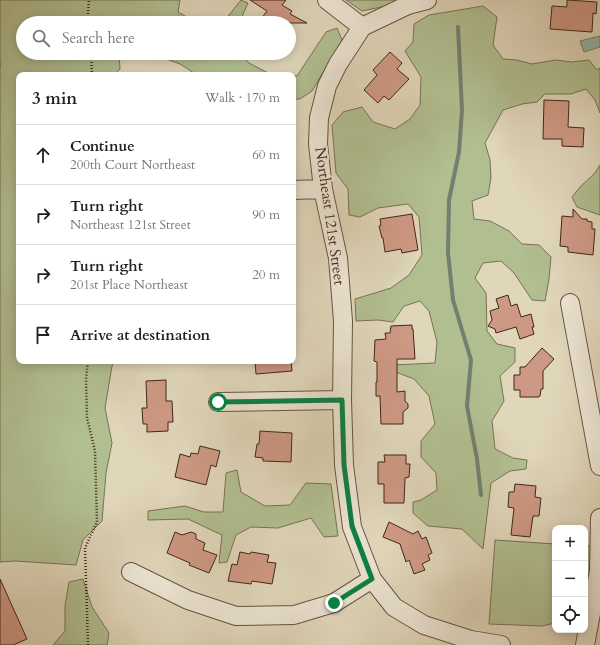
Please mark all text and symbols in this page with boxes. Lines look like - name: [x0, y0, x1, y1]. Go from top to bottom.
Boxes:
- search box: [16, 16, 296, 60]
- icon: search: [30, 27, 52, 49]
- text: Search here: [62, 28, 135, 48]
- text: 3 min: [32, 87, 77, 110]
- text: Walk · 170 m: [205, 89, 280, 107]
- text: Continue: [70, 136, 135, 156]
- icon: ahead: [32, 144, 54, 166]
- text: 60 m: [252, 146, 280, 164]
- street label: Northeast 121st Street: [310, 146, 350, 287]
- text: 200th Court Northeast: [70, 156, 195, 174]
- text: Turn right: [70, 196, 143, 216]
- icon: right: [32, 204, 54, 226]
- text: 90 m: [252, 206, 280, 224]
- text: Northeast 121st Street: [70, 216, 191, 234]
- text: Turn right: [70, 256, 143, 276]
- icon: right: [32, 264, 54, 286]
- text: 20 m: [252, 266, 280, 284]
- text: 201st Place Northeast: [70, 276, 188, 294]
- icon: arrive: [32, 324, 54, 346]
- text: Arrive at destination: [70, 325, 210, 345]
- route start: [209, 393, 227, 411]
- map controls: [552, 525, 588, 633]
- button: +: [552, 525, 588, 561]
- button: −: [552, 561, 588, 597]
- route end: [325, 594, 343, 612]
- button: locate: [552, 597, 588, 633]

